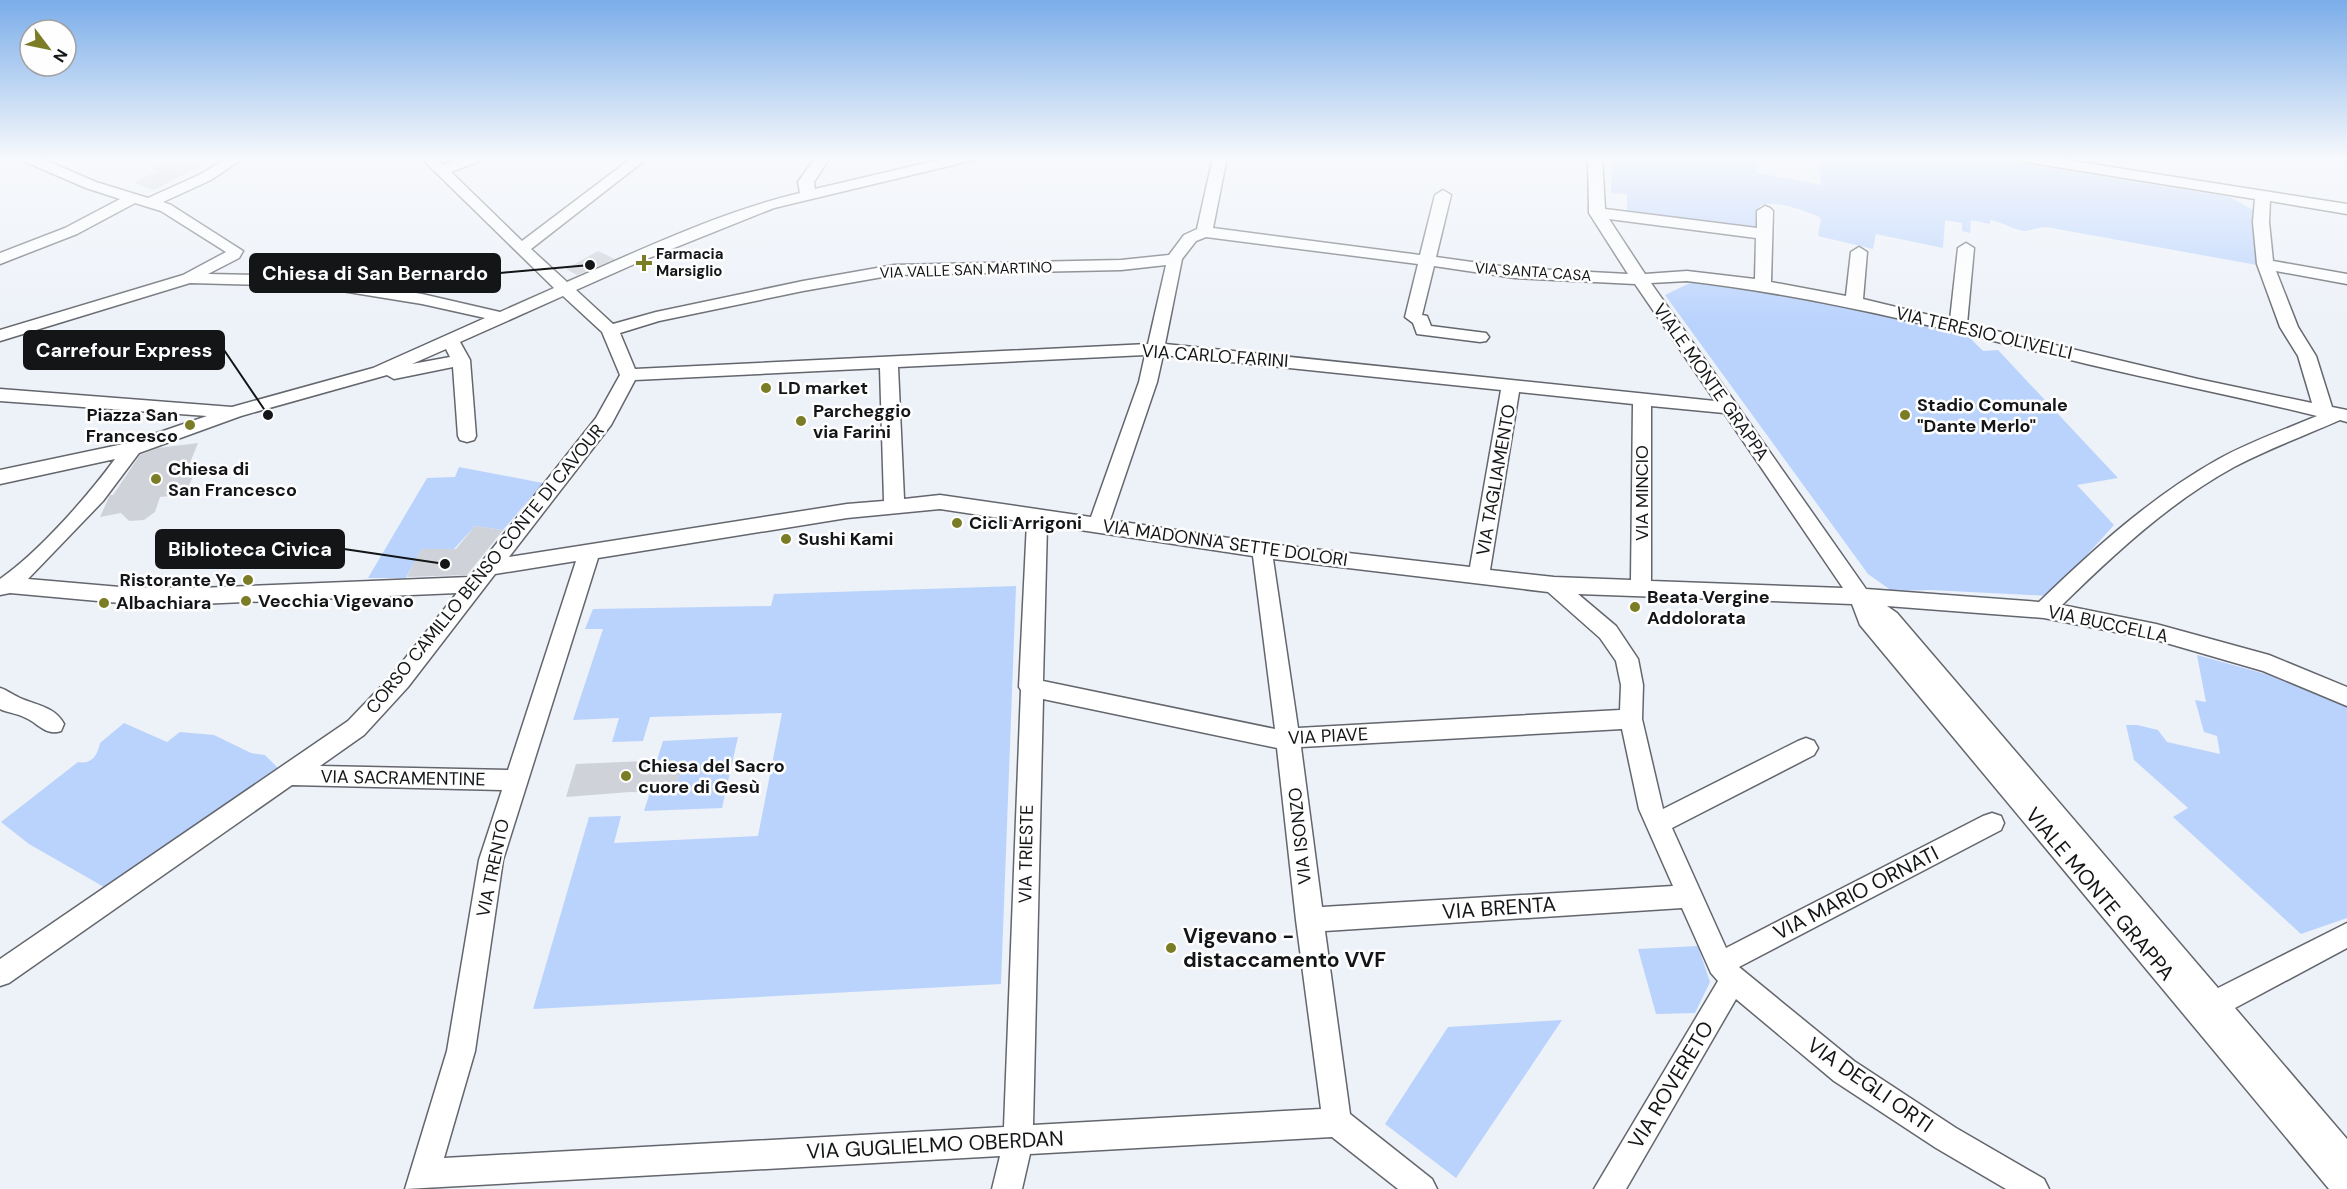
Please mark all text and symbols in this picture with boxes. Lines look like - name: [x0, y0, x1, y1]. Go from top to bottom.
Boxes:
- north arrow: [18, 18, 78, 78]
- text: N: [48, 45, 72, 66]
- place label: Farmacia Marsiglio: [656, 244, 724, 281]
- callout: Chiesa di San Bernardo: [250, 254, 500, 292]
- marker: Farmacia Marsiglio: [637, 256, 651, 270]
- street label: VIA VALLE SAN MARTINO: [879, 257, 1053, 283]
- street label: VIA SANTA CASA: [1474, 258, 1592, 286]
- text: Chiesa di San Bernardo: [262, 260, 488, 286]
- street label: VIALE MONTE GRAPPA: [1648, 299, 1774, 465]
- street label: VIA TERESIO OLIVELLI: [1893, 301, 2075, 365]
- callout: Carrefour Express: [24, 331, 224, 369]
- text: Carrefour Express: [36, 337, 212, 363]
- street label: VIA CARLO FARINI: [1141, 339, 1289, 373]
- place label: LD market: [778, 376, 868, 400]
- marker: LD market: [759, 381, 773, 395]
- place label: Stadio Comunale "Dante Merlo": [1917, 393, 2068, 438]
- place label: Parcheggio via Farini: [813, 399, 911, 444]
- street label: VIA TAGLIAMENTO: [1471, 402, 1521, 558]
- place label: Piazza San Francesco: [86, 403, 178, 448]
- marker: Stadio Comunale "Dante Merlo": [1898, 408, 1912, 422]
- marker: Parcheggio via Farini: [794, 414, 808, 428]
- marker: Piazza San Francesco: [183, 418, 197, 432]
- street label: CORSO CAMILLO BENSO CONTE DI CAVOUR: [360, 419, 610, 719]
- street label: VIA MINCIO: [1630, 445, 1654, 541]
- place label: Chiesa di San Francesco: [168, 457, 297, 502]
- marker: Chiesa di San Francesco: [149, 472, 163, 486]
- place label: Cicli Arrigoni: [969, 511, 1082, 535]
- street label: VIA MADONNA SETTE DOLORI: [1101, 514, 1349, 572]
- marker: Cicli Arrigoni: [950, 516, 964, 530]
- place label: Sushi Kami: [798, 527, 893, 551]
- callout: Biblioteca Civica: [156, 530, 344, 568]
- marker: Sushi Kami: [779, 532, 793, 546]
- text: Biblioteca Civica: [168, 536, 332, 562]
- place label: Ristorante Ye: [120, 568, 236, 592]
- marker: Ristorante Ye: [241, 573, 255, 587]
- place label: Beata Vergine Addolorata: [1647, 585, 1770, 630]
- place label: Vecchia Vigevano: [258, 589, 414, 613]
- place label: Albachiara: [116, 591, 211, 615]
- marker: Vecchia Vigevano: [239, 594, 253, 608]
- marker: Albachiara: [97, 596, 111, 610]
- marker: Beata Vergine Addolorata: [1628, 600, 1642, 614]
- street label: VIA BUCCELLA: [2046, 600, 2170, 648]
- street label: VIA PIAVE: [1287, 722, 1369, 750]
- place label: Chiesa del Sacro cuore di Gesù: [638, 754, 785, 799]
- street label: VIA SACRAMENTINE: [320, 765, 486, 791]
- marker: Chiesa del Sacro cuore di Gesù: [619, 769, 633, 783]
- street label: VIA ISONZO: [1283, 786, 1317, 886]
- street label: VIALE MONTE GRAPPA: [2019, 802, 2181, 986]
- street label: VIA TRIESTE: [1013, 805, 1039, 903]
- street label: VIA TRENTO: [471, 817, 515, 919]
- street label: VIA MARIO ORNATI: [1769, 839, 1943, 947]
- street label: VIA BRENTA: [1441, 890, 1557, 926]
- place label: Vigevano - distaccamento VVF: [1183, 922, 1386, 974]
- marker: Vigevano - distaccamento VVF: [1164, 941, 1178, 955]
- street label: VIA ROVERETO: [1622, 1016, 1720, 1154]
- street label: VIA DEGLI ORTI: [1801, 1031, 1939, 1139]
- street label: VIA GUGLIELMO OBERDAN: [806, 1124, 1064, 1166]

